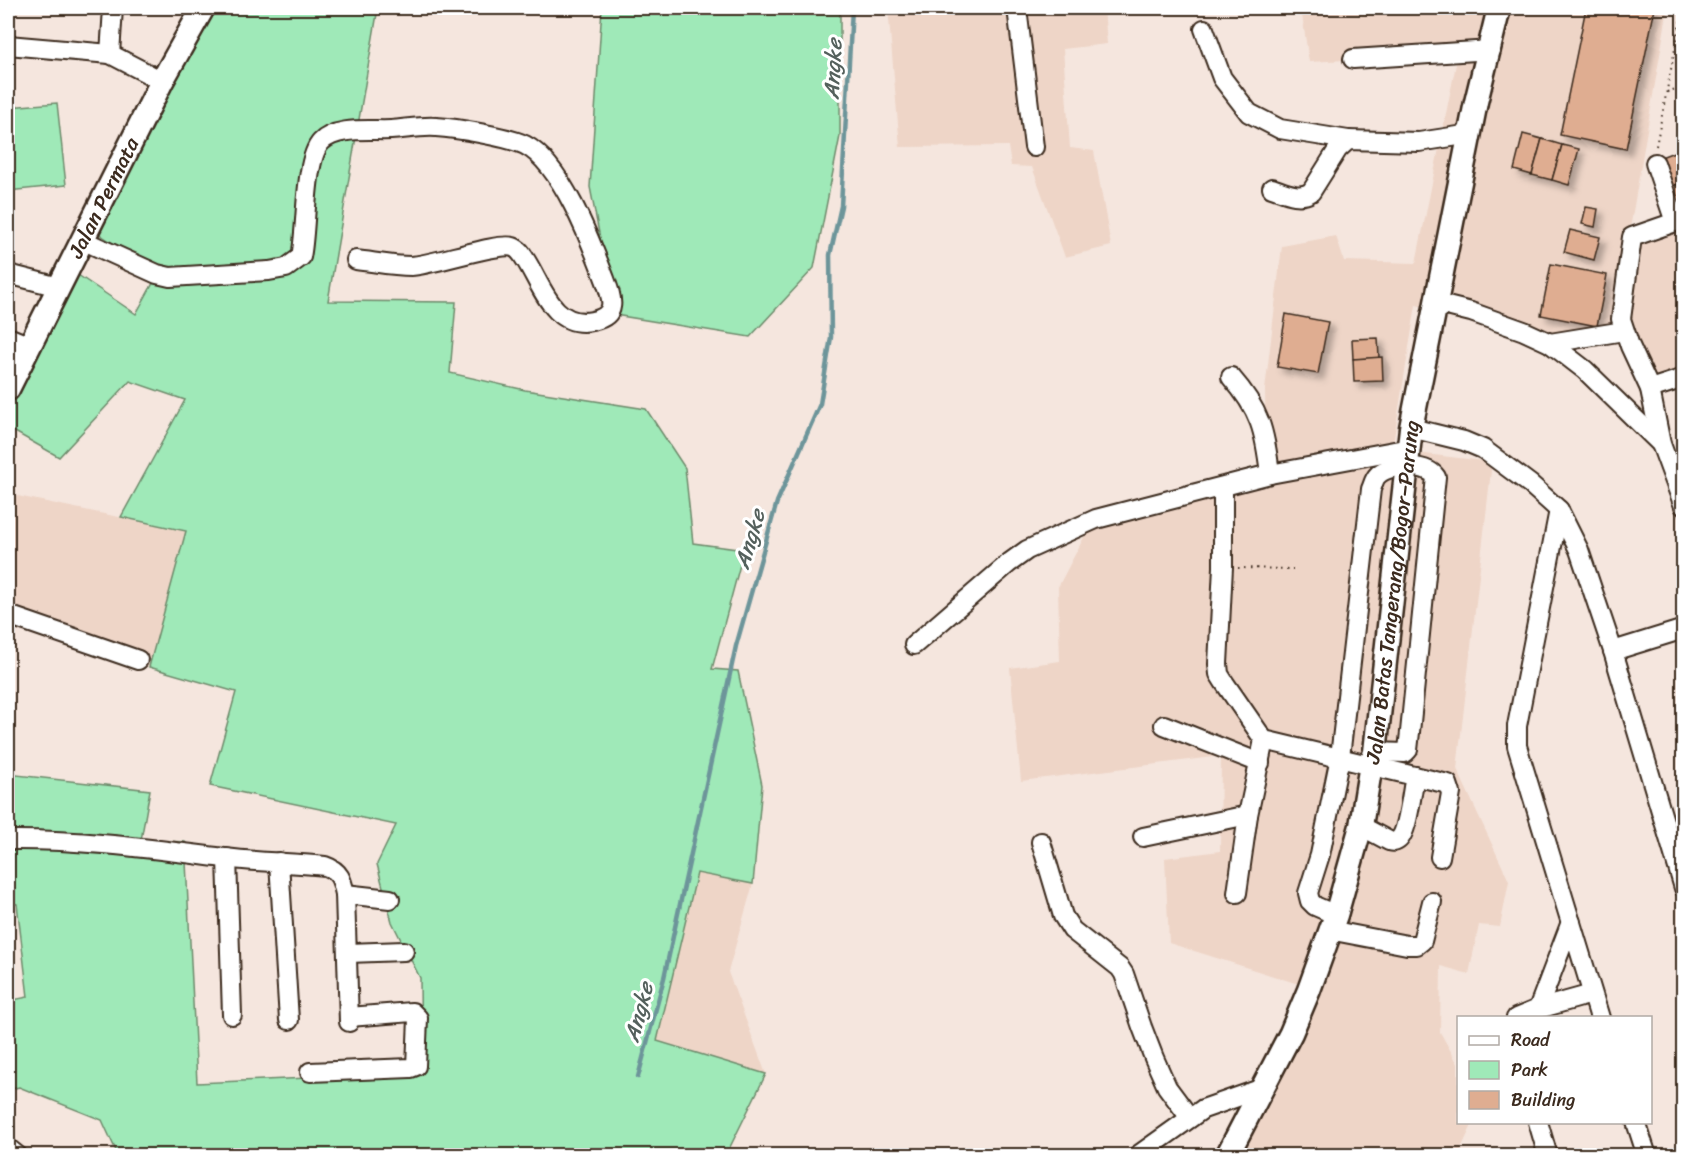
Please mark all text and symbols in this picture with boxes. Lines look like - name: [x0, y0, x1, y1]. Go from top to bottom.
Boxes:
- water label: Angke: [811, 35, 854, 101]
- street label: Jalan Permata: [57, 130, 150, 266]
- street label: Jalan Batas Tangerang/Bogor–Parung: [1353, 416, 1431, 770]
- water label: Angke: [722, 502, 777, 574]
- water label: Angke: [612, 975, 666, 1047]
- legend: [1457, 1016, 1652, 1124]
- text: Road: [1511, 1024, 1551, 1056]
- text: Park: [1511, 1054, 1548, 1086]
- text: Building: [1511, 1084, 1575, 1116]

